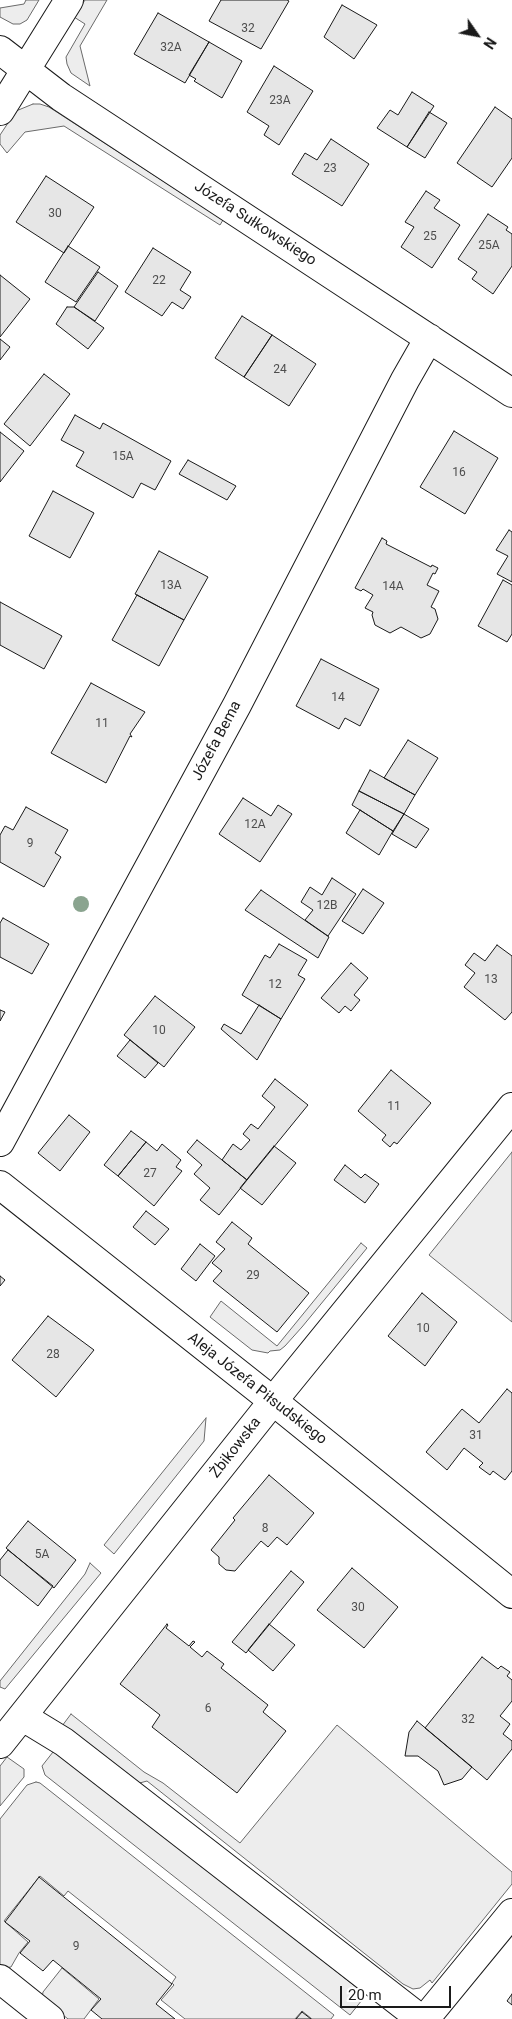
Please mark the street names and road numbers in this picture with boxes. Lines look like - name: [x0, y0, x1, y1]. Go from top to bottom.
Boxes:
- street label: Józefa Sułkowskiego: [191, 178, 319, 270]
- street label: Józefa Bema: [188, 698, 246, 784]
- street label: Aleja Józefa Piłsudskiego: [184, 1329, 330, 1449]
- street label: Żbikowska: [207, 1414, 265, 1482]

